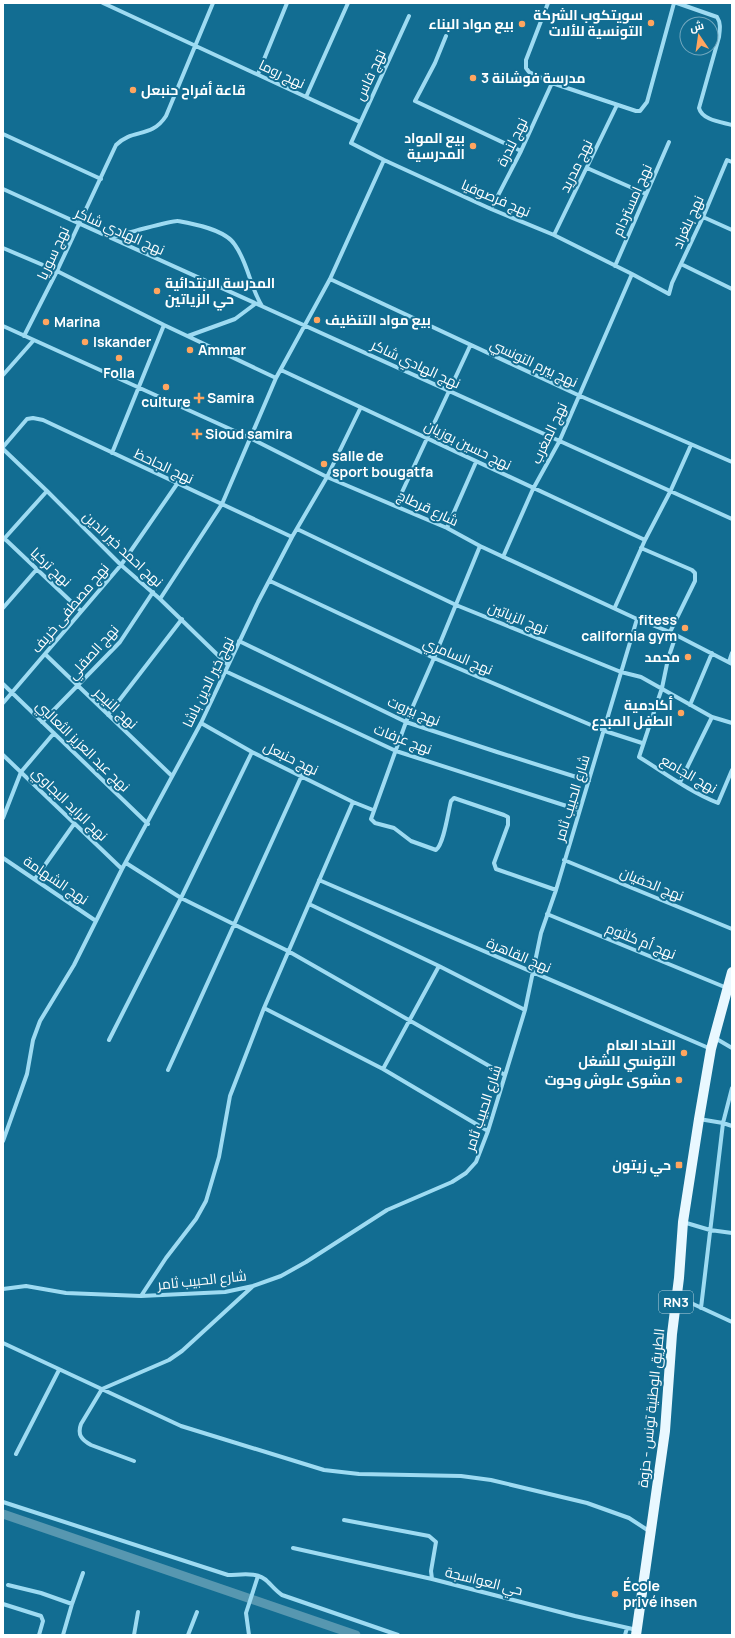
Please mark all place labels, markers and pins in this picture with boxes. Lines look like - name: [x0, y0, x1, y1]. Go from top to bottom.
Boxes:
- place label: سويتكوب الشركة التونسية للألات: [533, 5, 643, 40]
- place label: بيع مواد البناء: [428, 14, 514, 34]
- marker: سويتكوب الشركة التونسية للألات: [646, 18, 656, 28]
- marker: بيع مواد البناء: [517, 19, 527, 29]
- place label: مدرسة فوشانة 3: [481, 68, 586, 87]
- marker: مدرسة فوشانة 3: [468, 73, 478, 83]
- place label: قاعة أفراح حنبعل: [141, 80, 245, 100]
- marker: قاعة أفراح حنبعل: [128, 85, 138, 95]
- place label: بيع المواد المدرسية: [404, 128, 465, 163]
- marker: بيع المواد المدرسية: [468, 141, 478, 151]
- place label: المدرسة الابتدائية حي الزياتين: [165, 273, 275, 311]
- marker: المدرسة الابتدائية حي الزياتين: [152, 286, 162, 296]
- place label: بيع مواد التنظيف: [325, 310, 431, 330]
- place label: Marina: [54, 312, 100, 331]
- marker: بيع مواد التنظيف: [312, 315, 322, 325]
- marker: Marina: [41, 317, 51, 327]
- place label: Iskander: [93, 332, 152, 351]
- marker: Iskander: [80, 337, 90, 347]
- place label: Ammar: [198, 340, 247, 359]
- marker: Ammar: [185, 345, 195, 355]
- marker: Folla: [114, 353, 124, 363]
- place label: Folla: [103, 363, 135, 382]
- marker: culture: [161, 382, 171, 392]
- place label: Samira: [207, 388, 254, 407]
- place label: culture: [141, 392, 191, 411]
- marker: Samira: [194, 393, 204, 403]
- place label: Sioud samira: [205, 424, 293, 443]
- marker: Sioud samira: [192, 429, 202, 439]
- place label: salle de sport bougatfa: [332, 446, 433, 481]
- marker: salle de sport bougatfa: [319, 459, 329, 469]
- place label: fitess california gym: [581, 610, 677, 645]
- marker: fitess california gym: [680, 623, 690, 633]
- place label: محمد: [645, 647, 680, 666]
- marker: محمد: [683, 652, 693, 662]
- place label: أكادمية الطفل المبدع: [591, 695, 673, 731]
- marker: أكادمية الطفل المبدع: [676, 708, 686, 718]
- place label: التحاد العام التونسي للشغل: [578, 1035, 676, 1072]
- marker: التحاد العام التونسي للشغل: [679, 1048, 689, 1058]
- place label: مشوى علوش وحوت: [545, 1070, 671, 1089]
- marker: مشوى علوش وحوت: [674, 1075, 684, 1085]
- place label: حي زيتون: [612, 1155, 671, 1177]
- marker: حي زيتون: [674, 1160, 684, 1170]
- place label: École privé ihsen: [623, 1576, 697, 1611]
- marker: École privé ihsen: [610, 1589, 620, 1599]

